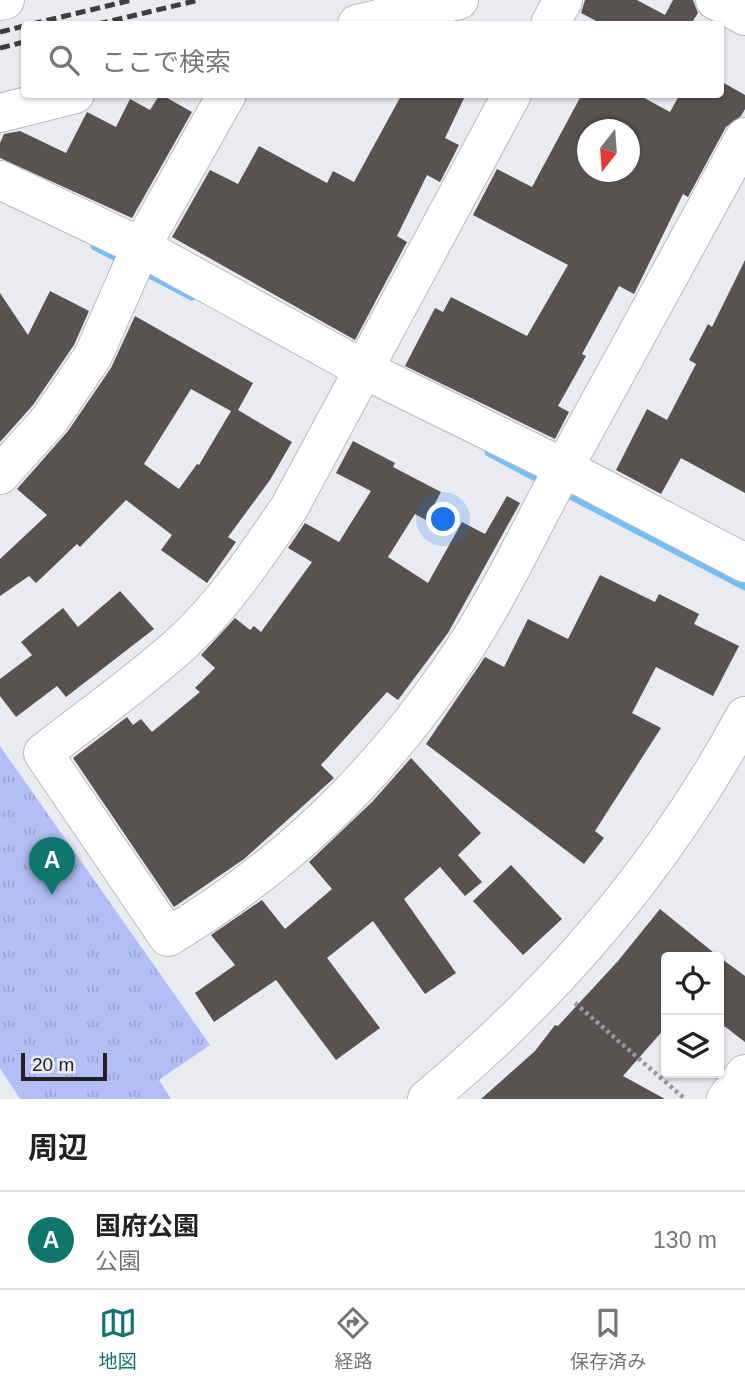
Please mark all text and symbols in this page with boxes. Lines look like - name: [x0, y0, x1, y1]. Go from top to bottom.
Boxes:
- search box: [21, 21, 724, 98]
- icon: search: [45, 41, 83, 79]
- text: ここで検索: [101, 47, 231, 77]
- north arrow: [577, 119, 640, 182]
- your location: [426, 502, 460, 536]
- pin: A: [29, 837, 75, 895]
- map controls: [661, 952, 724, 1078]
- button: locate: [661, 952, 724, 1015]
- button: layers: [661, 1015, 724, 1078]
- scale bar: [21, 1050, 107, 1082]
- text: 20 m: [32, 1054, 74, 1075]
- text: 周辺: [28, 1131, 88, 1164]
- text: 国府公園: [95, 1211, 199, 1241]
- text: A: [43, 1227, 59, 1253]
- text: 130 m: [653, 1227, 717, 1253]
- text: 公園: [95, 1248, 141, 1274]
- tab: 地図: [99, 1304, 137, 1373]
- tab: 経路: [334, 1304, 372, 1373]
- tab: 保存済み: [570, 1304, 646, 1373]

